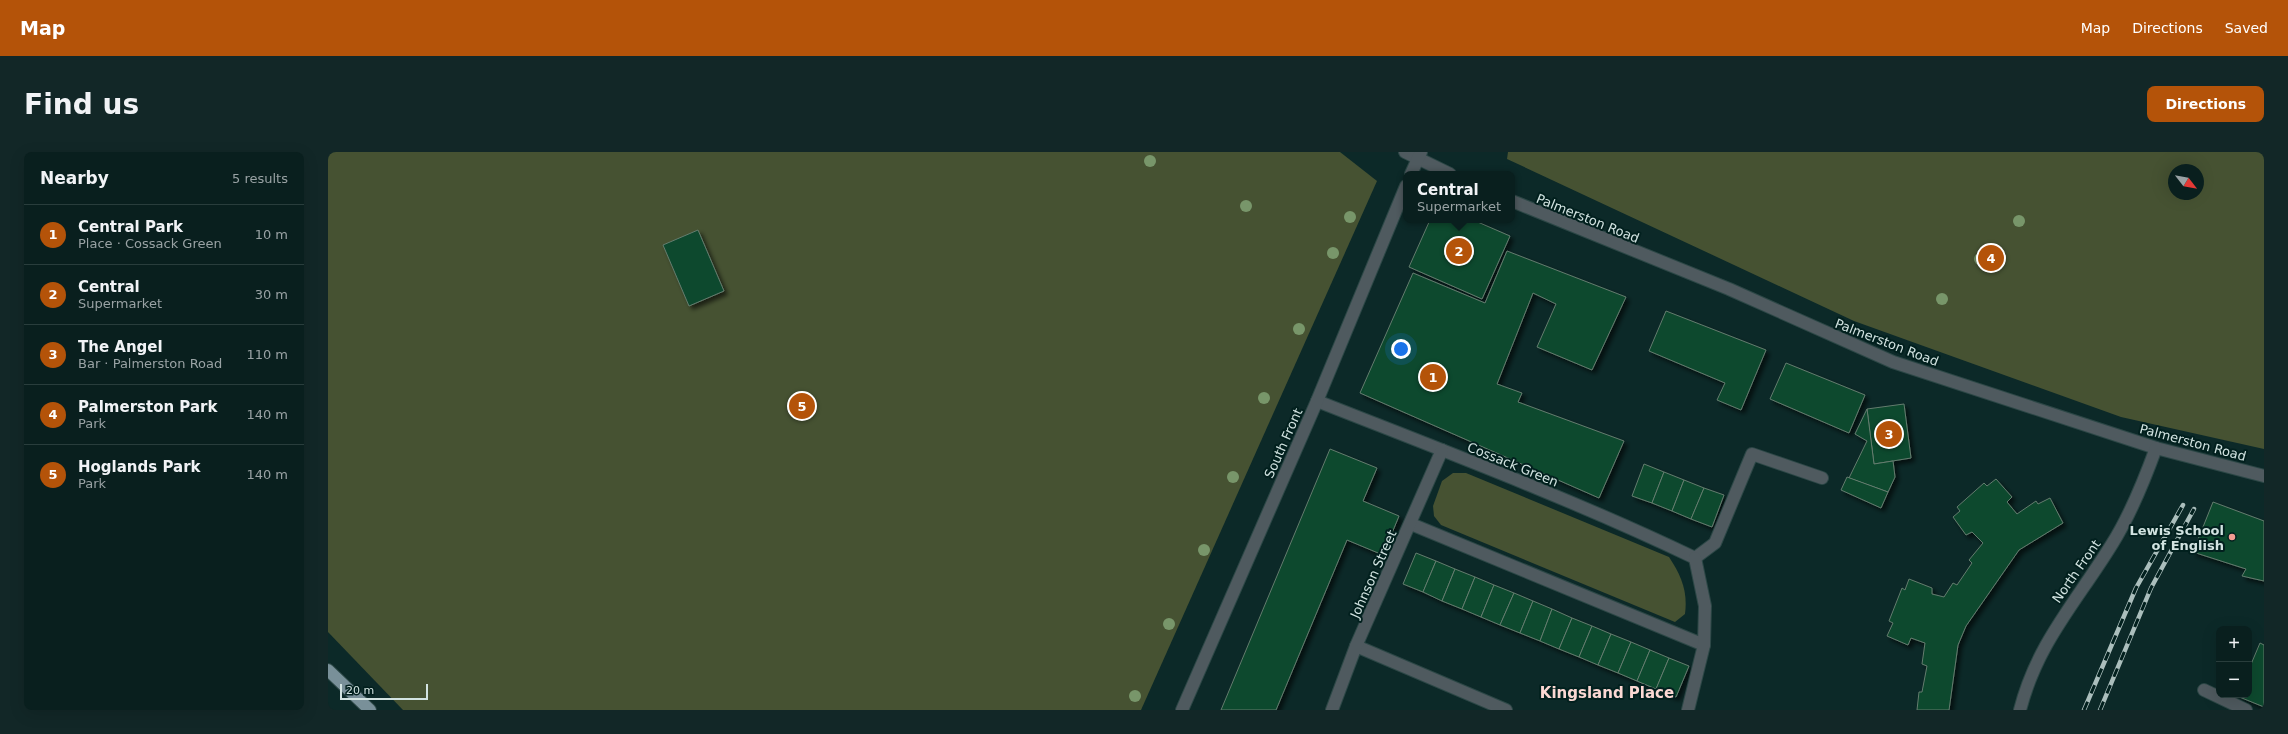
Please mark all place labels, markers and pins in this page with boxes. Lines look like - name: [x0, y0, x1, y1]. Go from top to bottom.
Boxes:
- pin: 2: [1446, 236, 1472, 266]
- pin: 4: [1978, 243, 2004, 273]
- pin: 1: [1420, 362, 1446, 392]
- pin: 5: [789, 391, 815, 421]
- pin: 3: [1876, 419, 1902, 449]
- place label: Lewis School of English: [2130, 523, 2224, 553]
- marker: Lewis School of English: [2227, 532, 2237, 542]

